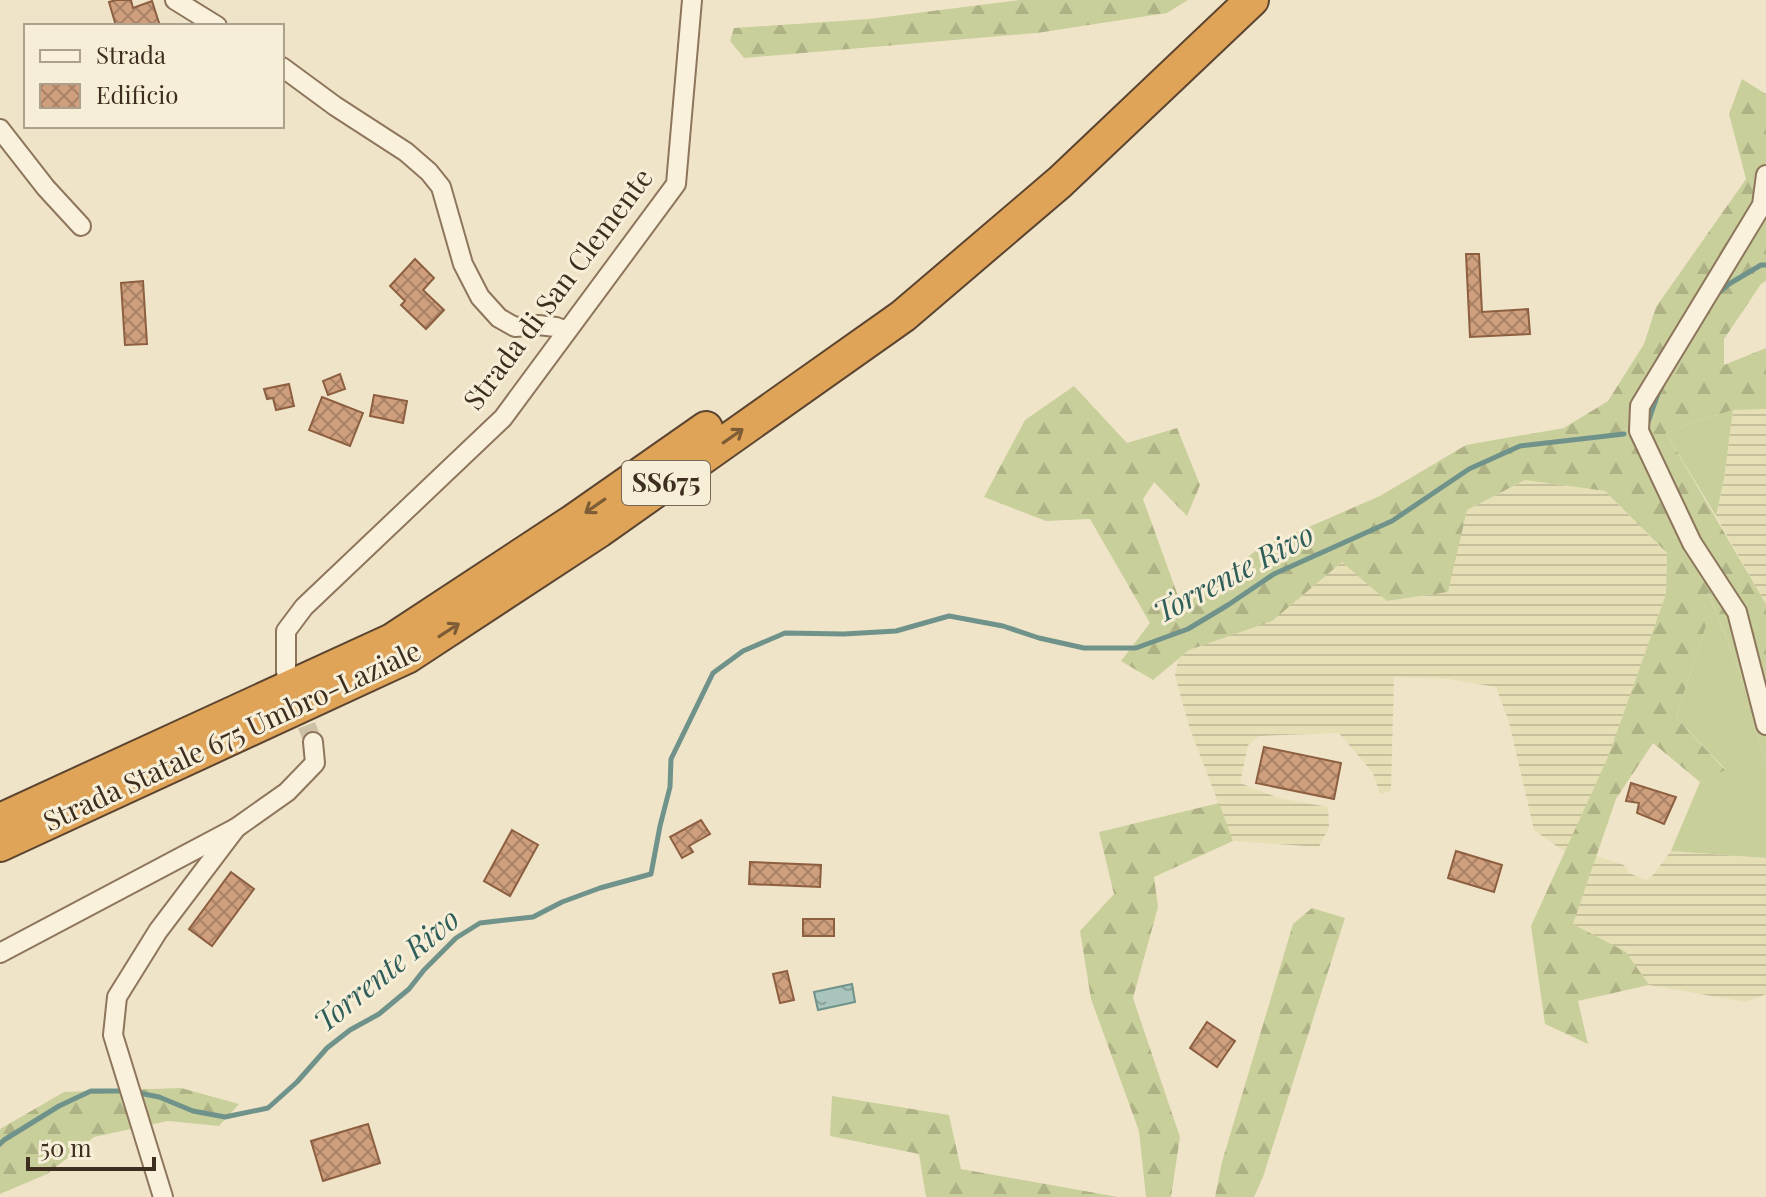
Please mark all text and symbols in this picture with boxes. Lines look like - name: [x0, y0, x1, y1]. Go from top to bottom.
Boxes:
- legend: [24, 24, 284, 128]
- text: Strada: [96, 38, 166, 70]
- text: Edificio: [96, 78, 178, 110]
- street label: Strada di San Clemente: [454, 160, 660, 416]
- one-way arrow: [721, 428, 743, 444]
- road number: SS675: [622, 461, 710, 505]
- one-way arrow: [585, 497, 607, 514]
- water label: Torrente Rivo: [1146, 513, 1320, 631]
- one-way arrow: [437, 622, 459, 638]
- street label: Strada Statale 675 Umbro-Laziale: [37, 631, 426, 839]
- water label: Torrente Rivo: [305, 898, 467, 1040]
- scale bar: [28, 1121, 154, 1171]
- text: 50 m: [40, 1131, 92, 1163]

